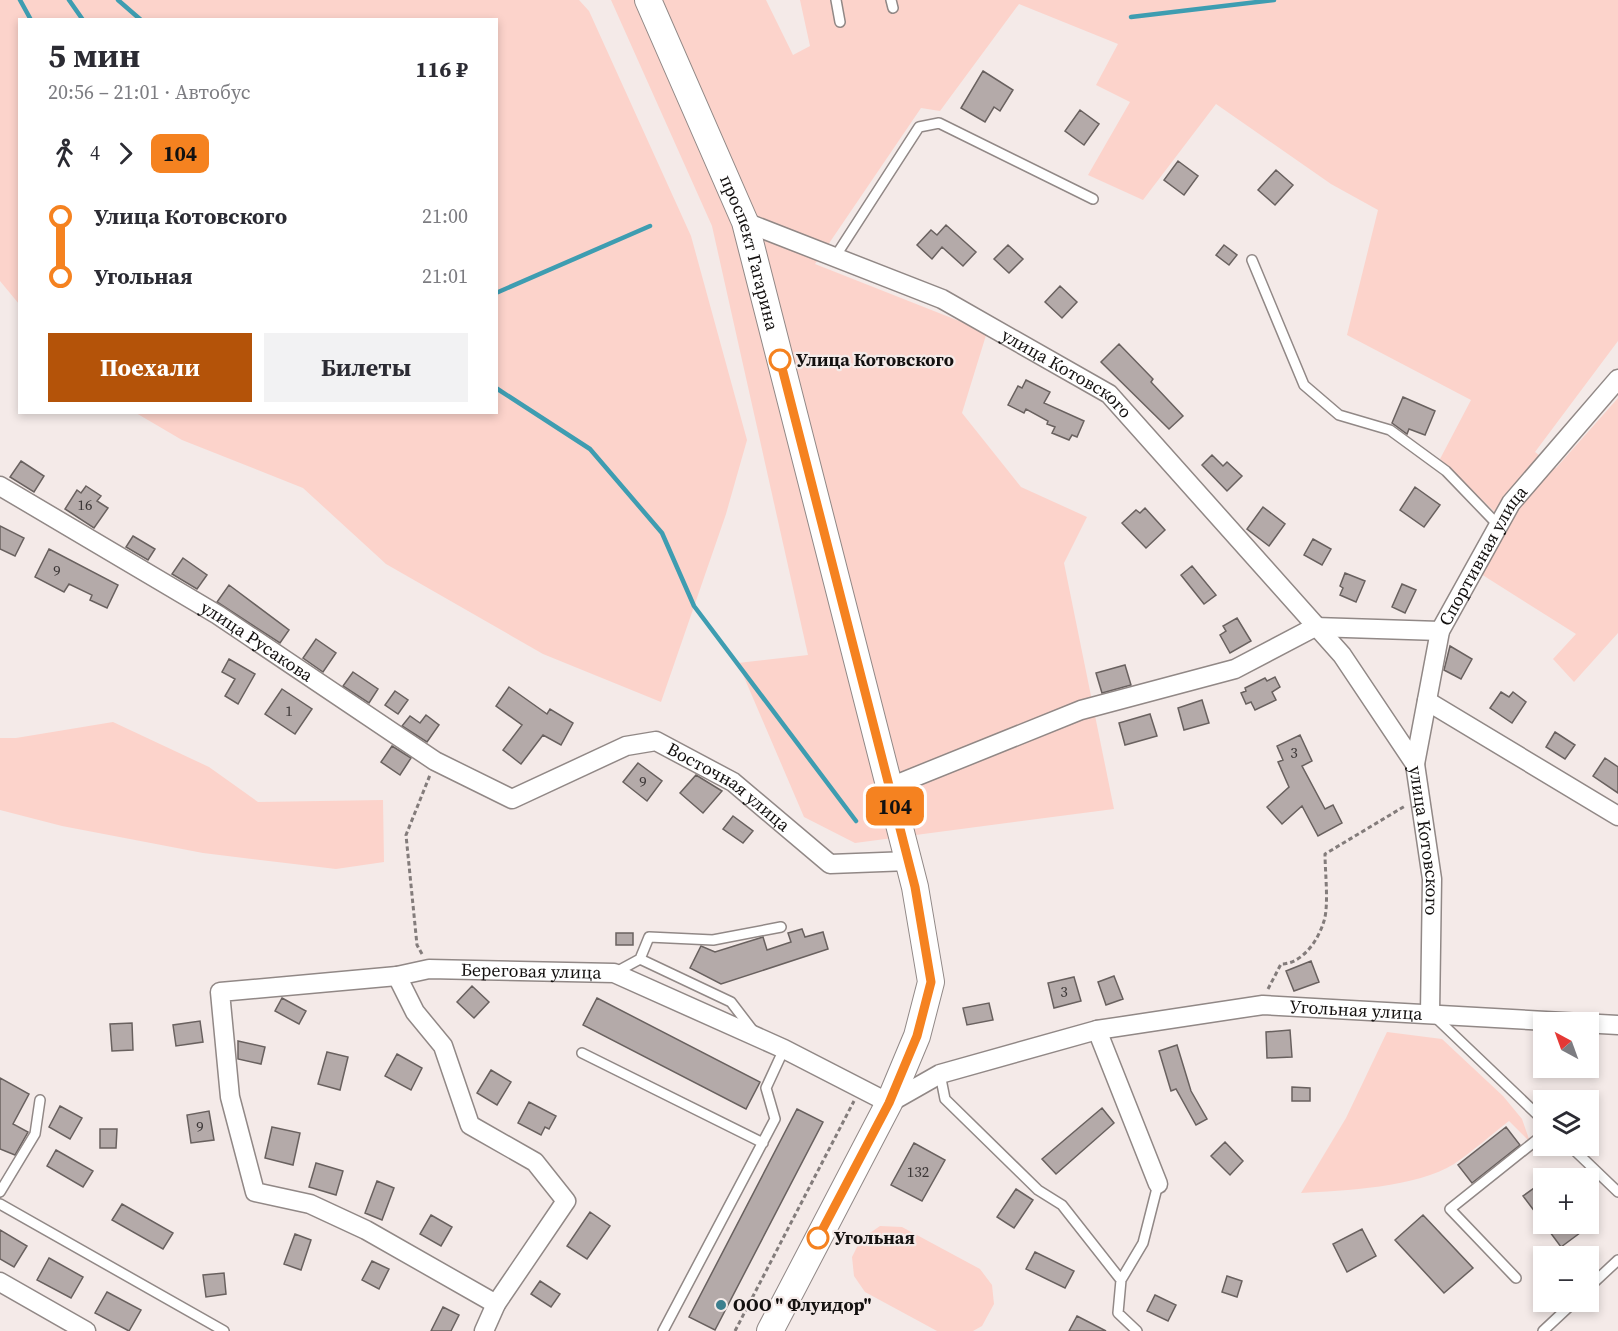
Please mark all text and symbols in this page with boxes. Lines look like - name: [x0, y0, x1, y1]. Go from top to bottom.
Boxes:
- text: 5 мин: [48, 33, 140, 78]
- text: 116 ₽: [416, 54, 468, 84]
- text: 20:56 – 21:01 · Автобус: [48, 78, 251, 106]
- icon: walk: [48, 137, 81, 170]
- icon: forward: [109, 137, 142, 170]
- text: 4: [90, 139, 100, 167]
- text: 104: [163, 139, 197, 168]
- street label: проспект Гагарина: [714, 171, 785, 334]
- text: Улица Котовского: [94, 201, 287, 231]
- text: 21:00: [422, 202, 468, 230]
- text: Угольная: [94, 261, 193, 291]
- text: 21:01: [422, 262, 468, 290]
- street label: улица Котовского: [997, 322, 1138, 424]
- button: Поехали: [48, 333, 252, 402]
- button: Билеты: [264, 333, 468, 402]
- place label: Улица Котовского: [796, 347, 954, 372]
- marker: Улица Котовского: [769, 349, 791, 371]
- street label: Спортивная улица: [1432, 479, 1533, 630]
- house number: 16: [77, 494, 93, 515]
- house number: 9: [53, 560, 61, 581]
- street label: улица Русакова: [196, 594, 319, 688]
- house number: 1: [285, 700, 293, 721]
- street label: Восточная улица: [663, 736, 796, 838]
- house number: 3: [1290, 742, 1298, 763]
- street label: улица Котовского: [1403, 764, 1445, 916]
- house number: 9: [639, 771, 647, 792]
- line badge: 104: [860, 786, 930, 826]
- text: 104: [878, 792, 912, 821]
- street label: Береговая улица: [461, 957, 603, 985]
- house number: 3: [1060, 981, 1068, 1002]
- street label: Угольная улица: [1289, 994, 1424, 1026]
- north arrow: [1533, 1012, 1599, 1078]
- map controls: [1533, 1012, 1599, 1312]
- button: layers: [1533, 1090, 1599, 1156]
- house number: 9: [196, 1116, 204, 1137]
- house number: 132: [907, 1161, 929, 1182]
- button: +: [1533, 1168, 1599, 1234]
- place label: Угольная: [834, 1225, 915, 1250]
- marker: Угольная: [807, 1227, 829, 1249]
- button: −: [1533, 1246, 1599, 1312]
- place label: ООО " Флуидор": [733, 1292, 871, 1317]
- marker: ООО " Флуидор": [714, 1298, 728, 1312]

